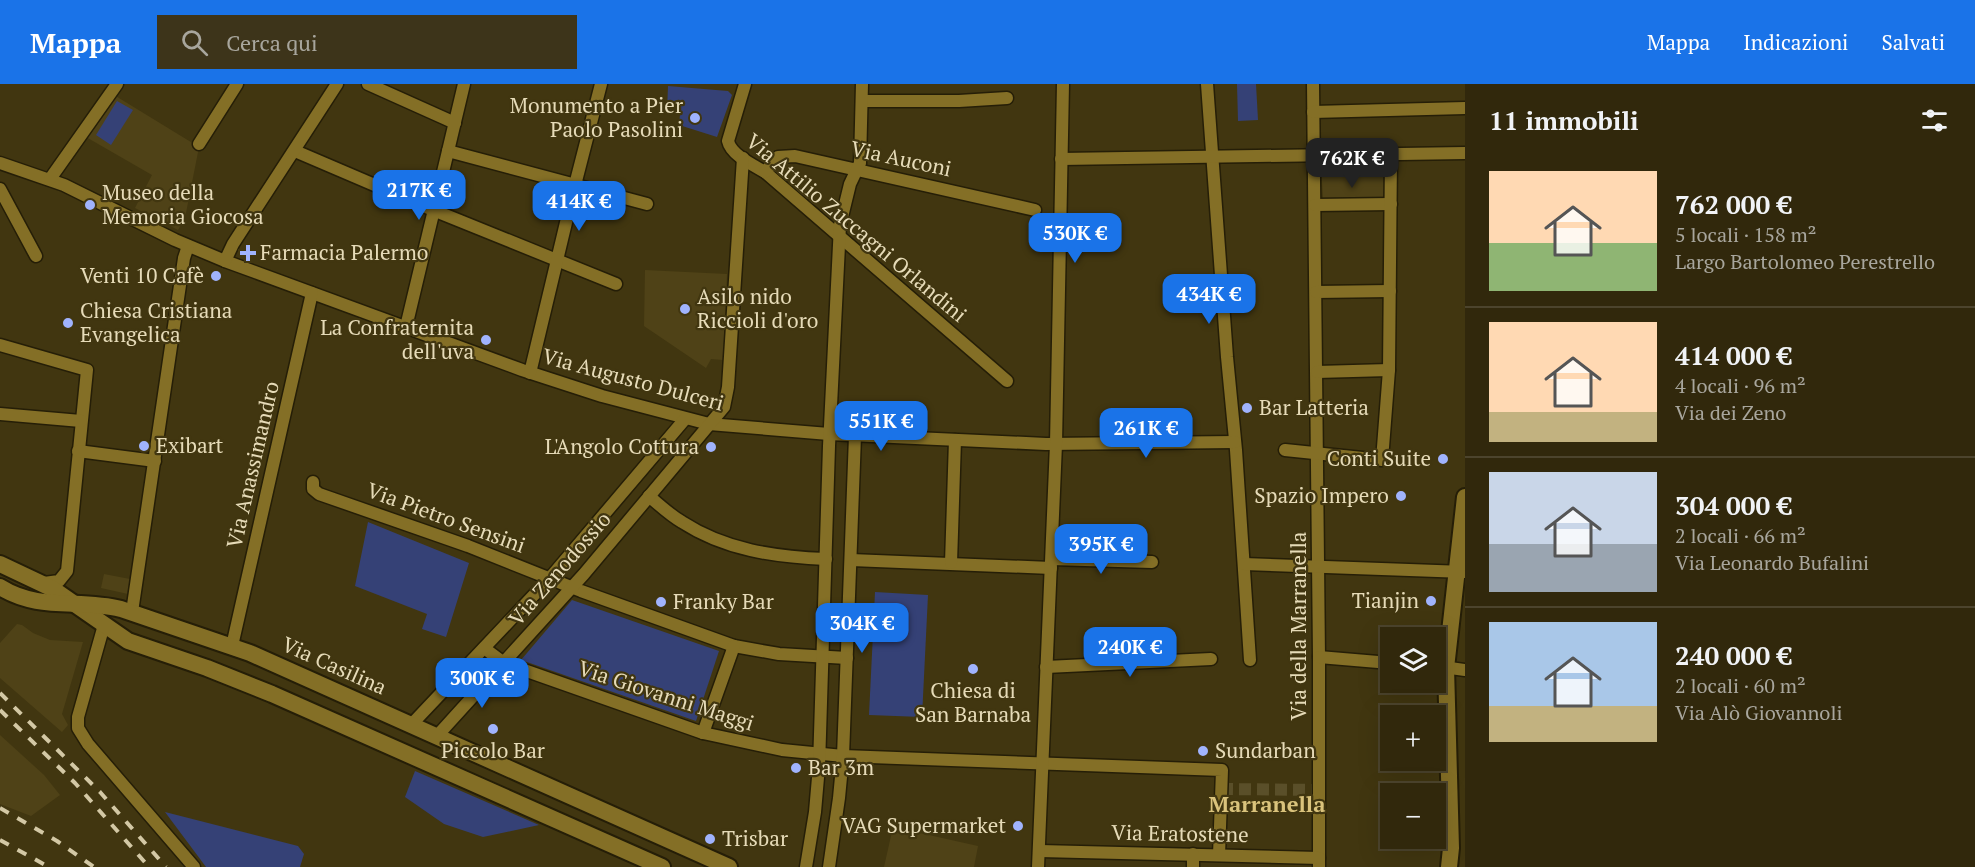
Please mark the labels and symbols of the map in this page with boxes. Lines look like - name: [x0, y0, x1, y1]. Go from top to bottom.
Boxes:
- place label: Monumento a Pier Paolo Pasolini: [510, 91, 683, 143]
- marker: Monumento a Pier Paolo Pasolini: [688, 111, 702, 125]
- street label: Via Attilio Zuccagni Orlandini: [740, 127, 973, 328]
- street label: Via Auconi: [848, 134, 954, 182]
- pin: 762K €: [1303, 138, 1401, 189]
- pin: 217K €: [370, 170, 468, 221]
- place label: Museo della Memoria Giocosa: [102, 178, 264, 230]
- pin: 414K €: [530, 181, 628, 232]
- marker: Museo della Memoria Giocosa: [83, 198, 97, 212]
- pin: 530K €: [1026, 213, 1124, 264]
- place label: Farmacia Palermo: [260, 238, 428, 266]
- marker: Farmacia Palermo: [241, 246, 255, 260]
- place label: Venti 10 Cafè: [80, 261, 204, 289]
- marker: Venti 10 Cafè: [209, 269, 223, 283]
- pin: 434K €: [1160, 274, 1258, 325]
- place label: Asilo nido Riccioli d'oro: [697, 282, 818, 334]
- place label: Chiesa Cristiana Evangelica: [80, 296, 233, 348]
- marker: Asilo nido Riccioli d'oro: [678, 302, 692, 316]
- place label: La Confraternita dell'uva: [320, 313, 474, 365]
- marker: Chiesa Cristiana Evangelica: [61, 316, 75, 330]
- marker: La Confraternita dell'uva: [479, 333, 493, 347]
- street label: Via Augusto Dulceri: [539, 341, 727, 417]
- street label: Via Anassimandro: [219, 379, 285, 551]
- place label: Bar Latteria: [1259, 393, 1369, 421]
- pin: 551K €: [832, 401, 930, 452]
- marker: Bar Latteria: [1240, 401, 1254, 415]
- pin: 261K €: [1097, 408, 1195, 459]
- place label: Exibart: [156, 431, 224, 459]
- place label: L'Angolo Cottura: [545, 432, 699, 460]
- marker: Exibart: [137, 439, 151, 453]
- marker: L'Angolo Cottura: [704, 440, 718, 454]
- place label: Conti Suite: [1327, 444, 1431, 472]
- marker: Conti Suite: [1436, 452, 1450, 466]
- street label: Via Pietro Sensini: [363, 475, 530, 559]
- place label: Spazio Impero: [1254, 481, 1389, 509]
- marker: Spazio Impero: [1394, 489, 1408, 503]
- street label: Via Zenodossio: [502, 505, 617, 631]
- pin: 395K €: [1052, 524, 1150, 575]
- street label: Via della Marranella: [1284, 531, 1312, 720]
- place label: Tianjin: [1352, 586, 1420, 614]
- place label: Franky Bar: [673, 587, 774, 615]
- marker: Tianjin: [1424, 594, 1438, 608]
- marker: Franky Bar: [654, 595, 668, 609]
- pin: 304K €: [813, 603, 911, 654]
- pin: 240K €: [1081, 627, 1179, 678]
- street label: Via Casilina: [278, 630, 391, 701]
- street label: Via Giovanni Maggi: [575, 653, 758, 737]
- pin: 300K €: [433, 658, 531, 709]
- marker: Chiesa di San Barnaba: [966, 662, 980, 676]
- place label: Chiesa di San Barnaba: [915, 676, 1031, 728]
- marker: Piccolo Bar: [486, 722, 500, 736]
- place label: Piccolo Bar: [441, 736, 545, 764]
- place label: Sundarban: [1215, 736, 1316, 764]
- marker: Sundarban: [1196, 744, 1210, 758]
- place label: Bar 3m: [808, 753, 874, 781]
- marker: Bar 3m: [789, 761, 803, 775]
- district label: Marranella: [1209, 789, 1325, 818]
- place label: VAG Supermarket: [841, 811, 1006, 839]
- street label: Via Eratostene: [1111, 818, 1249, 848]
- marker: VAG Supermarket: [1011, 819, 1025, 833]
- place label: Trisbar: [722, 824, 788, 852]
- marker: Trisbar: [703, 832, 717, 846]

